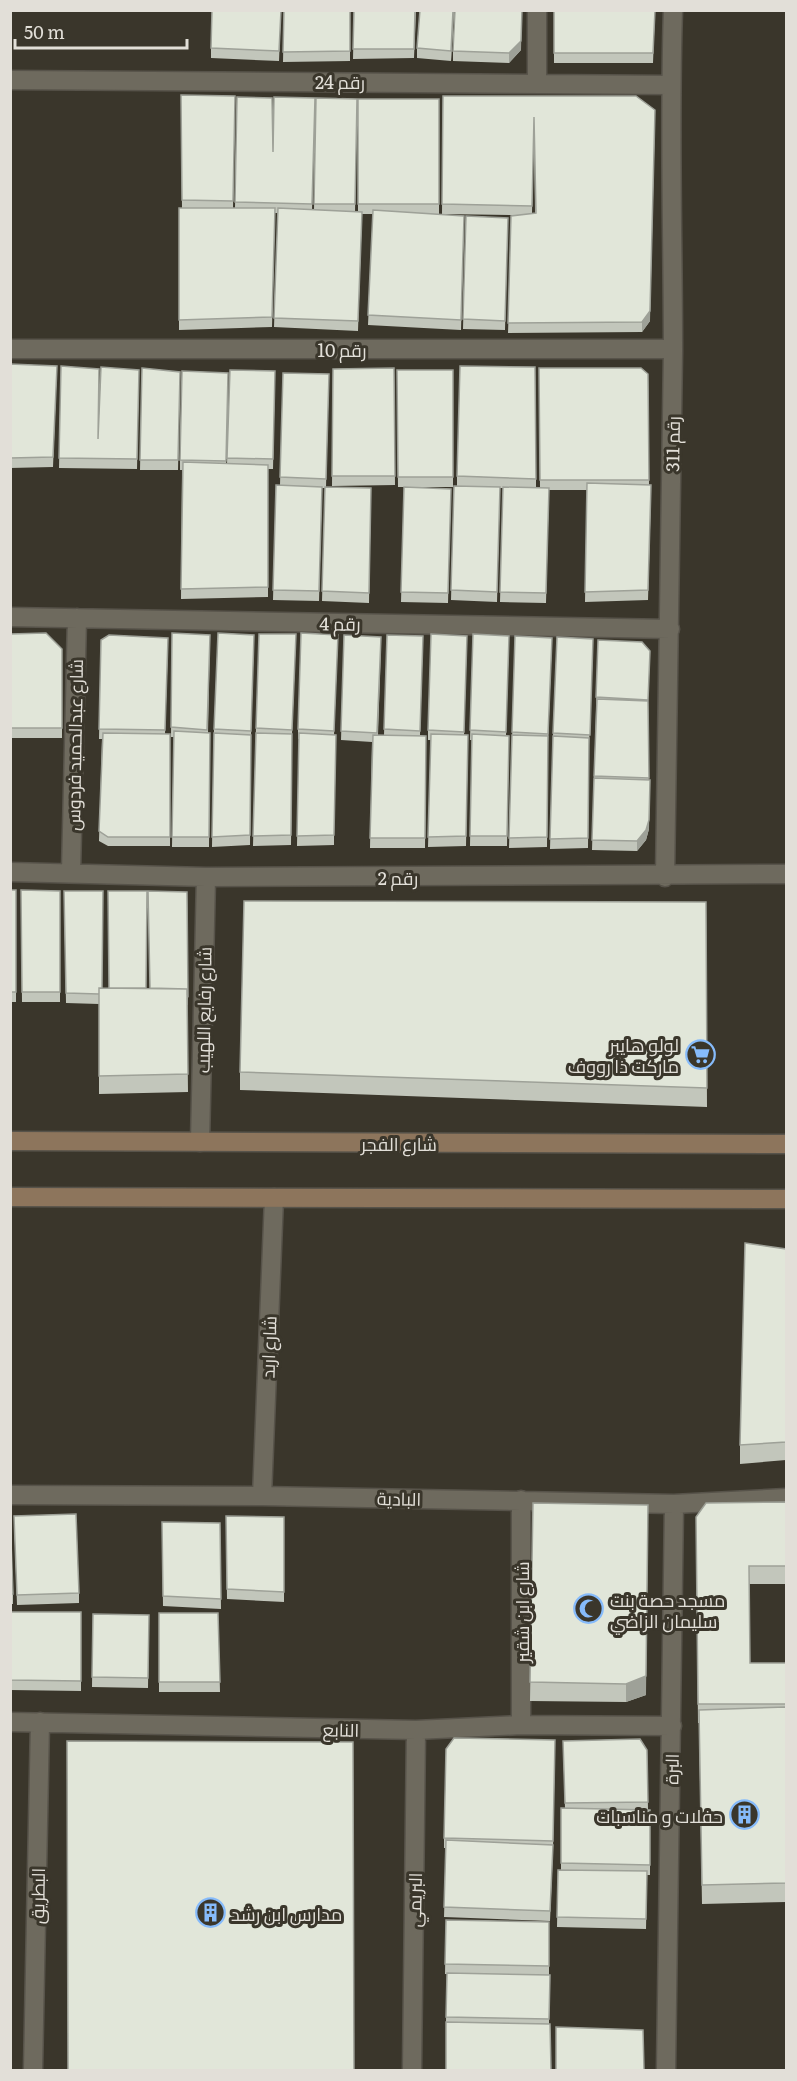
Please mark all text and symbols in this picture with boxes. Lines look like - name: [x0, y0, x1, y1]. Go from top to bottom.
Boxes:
- scale bar: [15, 12, 188, 50]
- text: 50 m: [24, 18, 65, 45]
- street label: رقم 24: [315, 68, 365, 95]
- street label: رقم 10: [318, 336, 366, 363]
- street label: رقم 311: [658, 416, 686, 472]
- street label: رقم 4: [319, 609, 361, 637]
- street label: شارع عبدالحميد فردوس: [59, 659, 89, 831]
- street label: رقم 2: [378, 864, 418, 891]
- street label: شارع رفايع اللهيب: [188, 947, 218, 1073]
- place label: لولو هايبر ماركت ذا رووف: [568, 1031, 679, 1079]
- supermarket icon: لولو هايبر ماركت ذا رووف: [684, 1038, 716, 1070]
- street label: شارع الفجر: [360, 1130, 437, 1157]
- street label: شارع اربد: [253, 1315, 283, 1379]
- street label: البادية: [377, 1484, 421, 1512]
- street label: شارع ابن شقير: [508, 1561, 535, 1664]
- place label: مسجد حصة بنت سليمان الزاضي: [610, 1586, 725, 1635]
- mosque icon: مسجد حصة بنت سليمان الزاضي: [573, 1593, 605, 1625]
- street label: النابع: [322, 1715, 360, 1743]
- street label: البرة: [657, 1753, 685, 1785]
- building icon: حفلات و مناسبات: [728, 1799, 760, 1831]
- place label: حفلات و مناسبات: [596, 1802, 723, 1829]
- street label: البطريق: [23, 1868, 51, 1924]
- street label: البريمي: [400, 1872, 430, 1928]
- building icon: مدارس ابن رشد: [194, 1897, 226, 1929]
- place label: مدارس ابن رشد: [231, 1900, 342, 1927]

